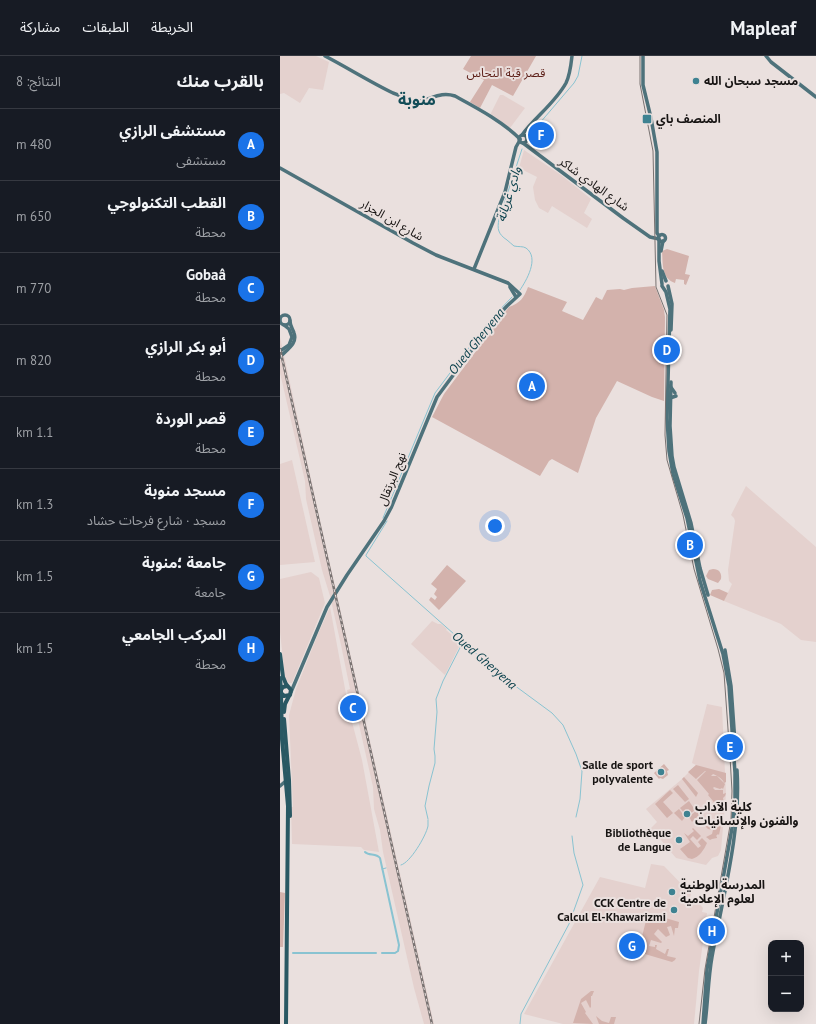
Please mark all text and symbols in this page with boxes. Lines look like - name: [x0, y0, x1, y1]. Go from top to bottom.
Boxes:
- text: Mapleaf: [730, 16, 796, 40]
- text: مشاركة: [20, 18, 60, 36]
- text: الطبقات: [82, 18, 129, 36]
- text: الخريطة: [151, 18, 193, 36]
- park label: قصر قبة النحاس: [467, 65, 545, 80]
- text: بالقرب منك: [177, 70, 264, 92]
- text: النتائج: 8: [16, 73, 61, 90]
- place label: مسجد سبحان الله: [704, 73, 798, 88]
- marker: مسجد سبحان الله: [691, 76, 701, 86]
- district label: منوبة: [398, 89, 436, 109]
- place label: المنصف باي: [656, 111, 721, 129]
- marker: المنصف باي: [641, 113, 653, 125]
- pin: F: [528, 120, 554, 150]
- text: مستشفى الرازي: [119, 121, 226, 140]
- text: 480 m: [16, 136, 51, 153]
- text: A: [247, 136, 255, 153]
- text: مستشفى: [176, 152, 226, 169]
- street label: شارع الهادي شاكر: [554, 153, 632, 216]
- water label: وادي غريانة: [492, 164, 527, 225]
- text: القطب التكنولوجي: [107, 193, 226, 212]
- street label: شارع ابن الجزار: [356, 195, 426, 245]
- text: 650 m: [16, 208, 51, 225]
- text: B: [247, 208, 255, 225]
- text: محطة: [195, 224, 226, 241]
- text: Gobaâ: [186, 265, 226, 284]
- text: 770 m: [16, 280, 51, 297]
- text: C: [247, 280, 255, 297]
- text: محطة: [195, 289, 226, 306]
- water label: Oued Gheryena: [444, 304, 509, 378]
- pin: D: [654, 335, 680, 365]
- text: أبو بكر الرازي: [145, 337, 226, 356]
- text: 820 m: [16, 352, 51, 369]
- text: D: [247, 352, 255, 369]
- text: محطة: [195, 368, 226, 385]
- pin: A: [519, 371, 545, 401]
- text: قصر الوردة: [156, 409, 226, 428]
- text: 1.1 km: [16, 424, 53, 441]
- text: E: [248, 424, 254, 441]
- text: محطة: [195, 440, 226, 457]
- street label: نهج البرتقال: [374, 450, 411, 508]
- text: مسجد منوبة: [144, 481, 226, 500]
- text: 1.3 km: [16, 496, 53, 513]
- text: F: [248, 496, 254, 513]
- text: مسجد · شارع فرحات حشاد: [87, 512, 226, 529]
- your location: [485, 516, 505, 536]
- pin: B: [677, 530, 703, 560]
- text: جامعة ؛منوبة: [142, 553, 226, 572]
- text: 1.5 km: [16, 568, 53, 585]
- text: G: [247, 568, 255, 585]
- text: جامعة: [195, 584, 226, 601]
- text: المركب الجامعي: [122, 625, 226, 644]
- water label: Oued Gheryena: [449, 628, 521, 694]
- text: 1.5 km: [16, 640, 53, 657]
- text: H: [247, 640, 255, 657]
- text: محطة: [195, 656, 226, 673]
- pin: C: [340, 693, 366, 723]
- pin: E: [717, 732, 743, 762]
- place label: Salle de sport polyvalente: [582, 757, 654, 786]
- marker: Salle de sport polyvalente: [656, 767, 666, 777]
- place label: كلية الآداب والفنون والإنسانيات: [695, 799, 799, 830]
- marker: كلية الآداب والفنون والإنسانيات: [682, 809, 692, 819]
- place label: Bibliothèque de Langue: [605, 825, 671, 854]
- marker: Bibliothèque de Langue: [674, 835, 684, 845]
- place label: المدرسة الوطنية لعلوم الإعلامية: [680, 877, 765, 908]
- marker: المدرسة الوطنية لعلوم الإعلامية: [667, 887, 677, 897]
- place label: CCK Centre de Calcul El-Khawarizmi: [557, 895, 666, 924]
- marker: CCK Centre de Calcul El-Khawarizmi: [669, 905, 679, 915]
- pin: H: [699, 916, 725, 946]
- pin: G: [619, 931, 645, 961]
- map controls: [768, 940, 804, 1012]
- button: +: [768, 940, 804, 976]
- button: −: [768, 976, 804, 1012]

